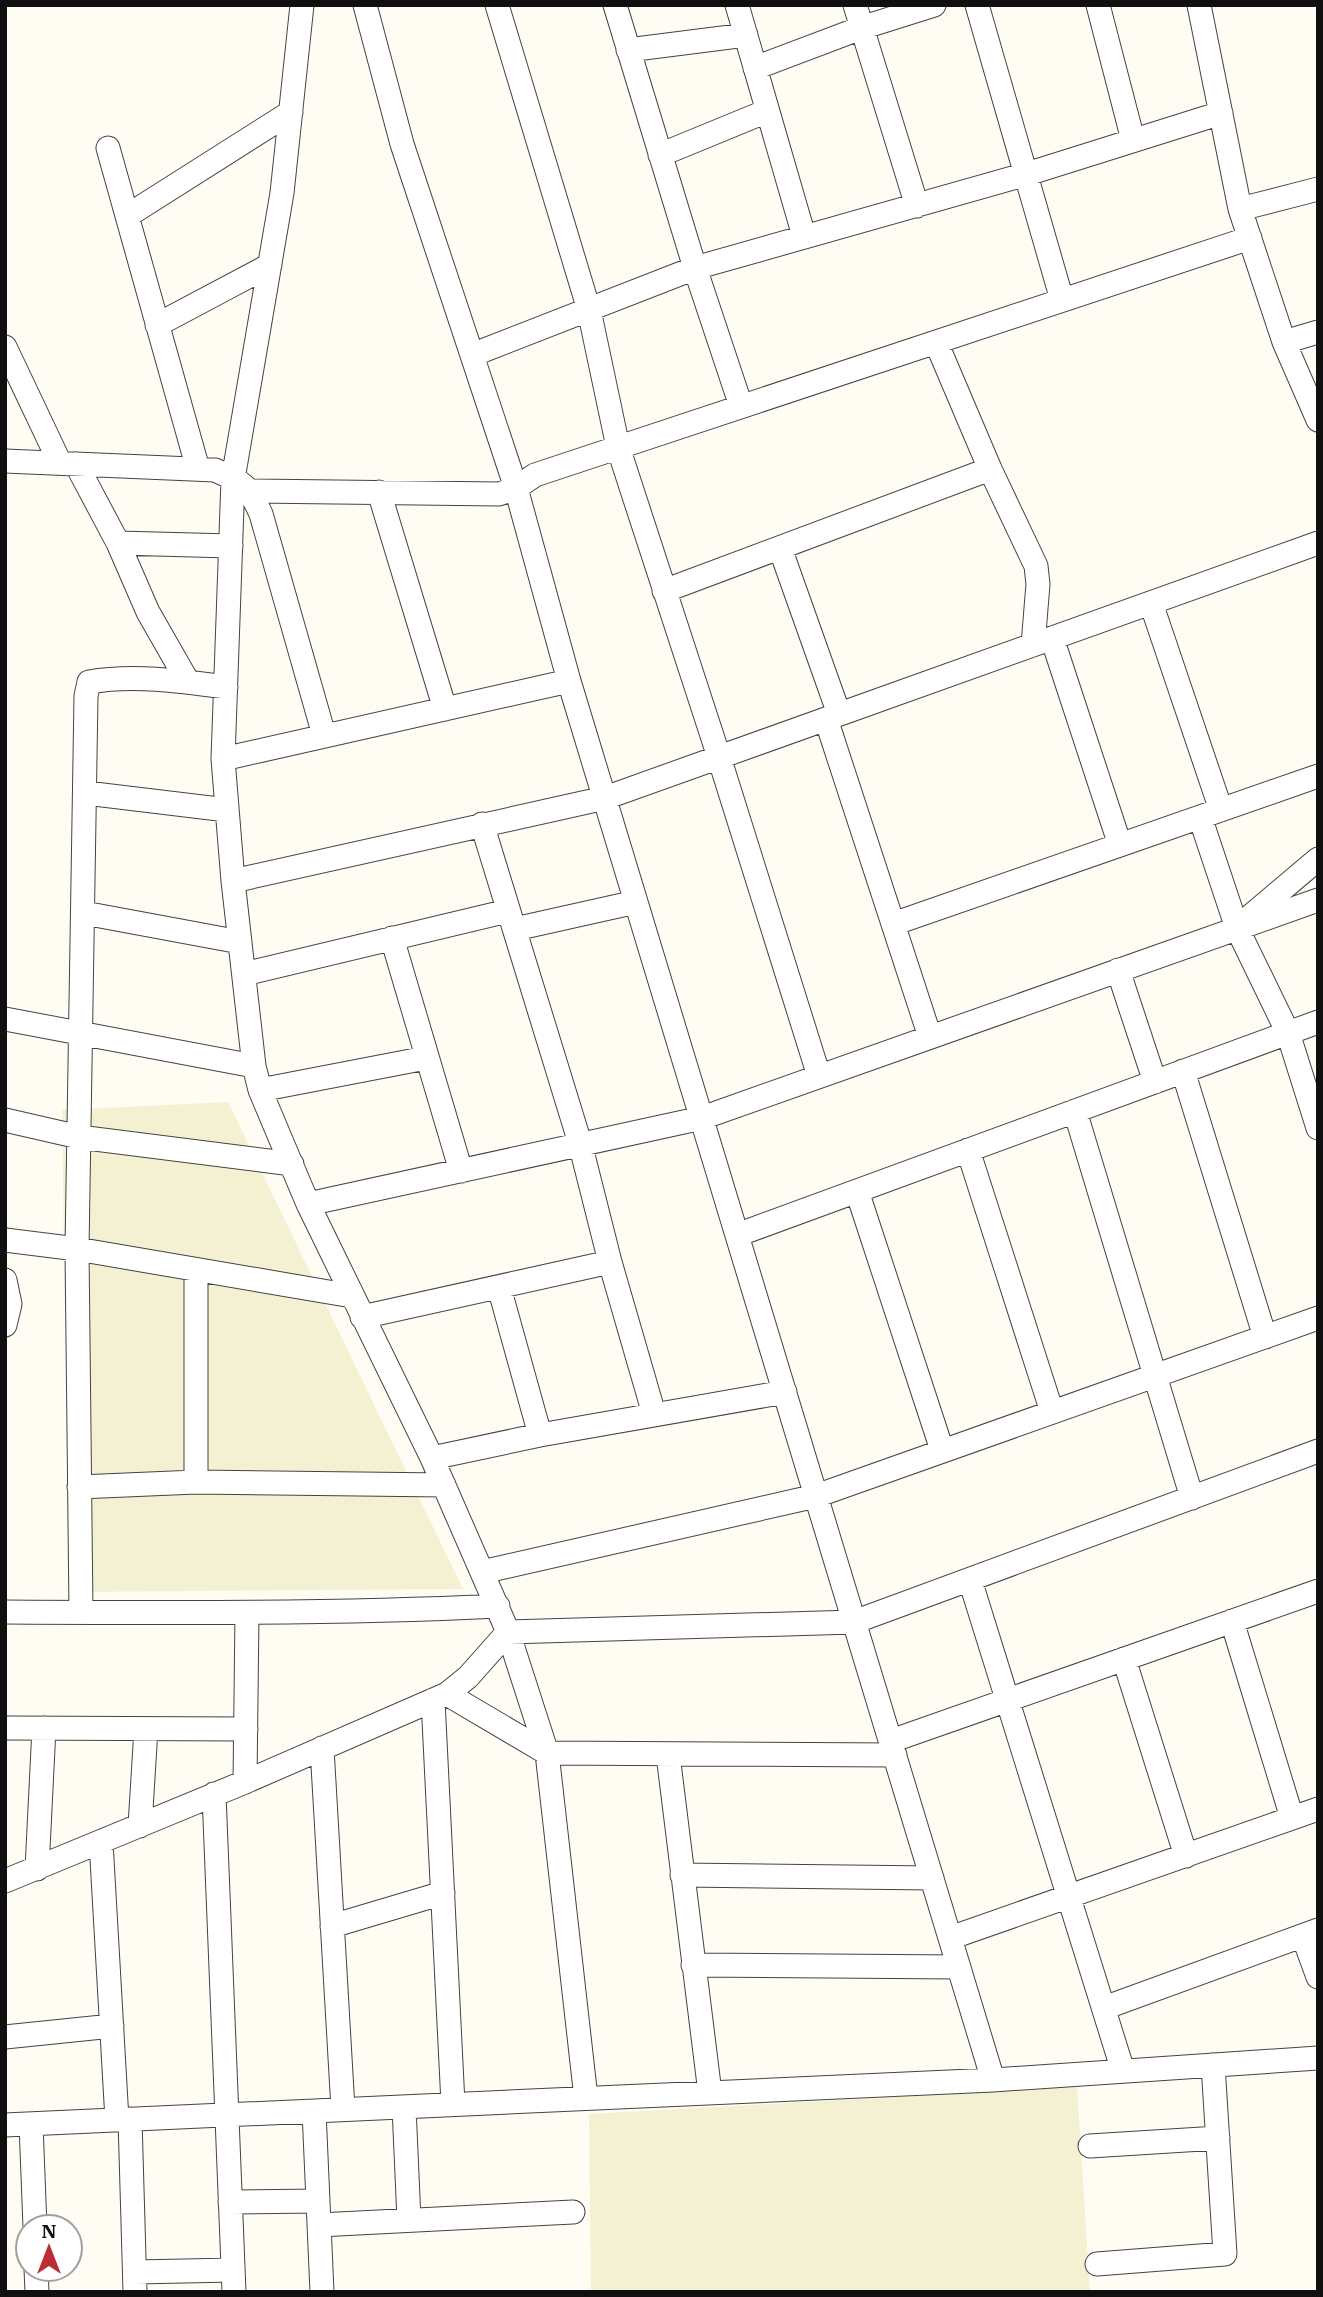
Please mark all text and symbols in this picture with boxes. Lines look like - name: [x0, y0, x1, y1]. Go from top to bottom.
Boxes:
- north arrow: [14, 2213, 84, 2283]
- text: N: [41, 2219, 57, 2243]

